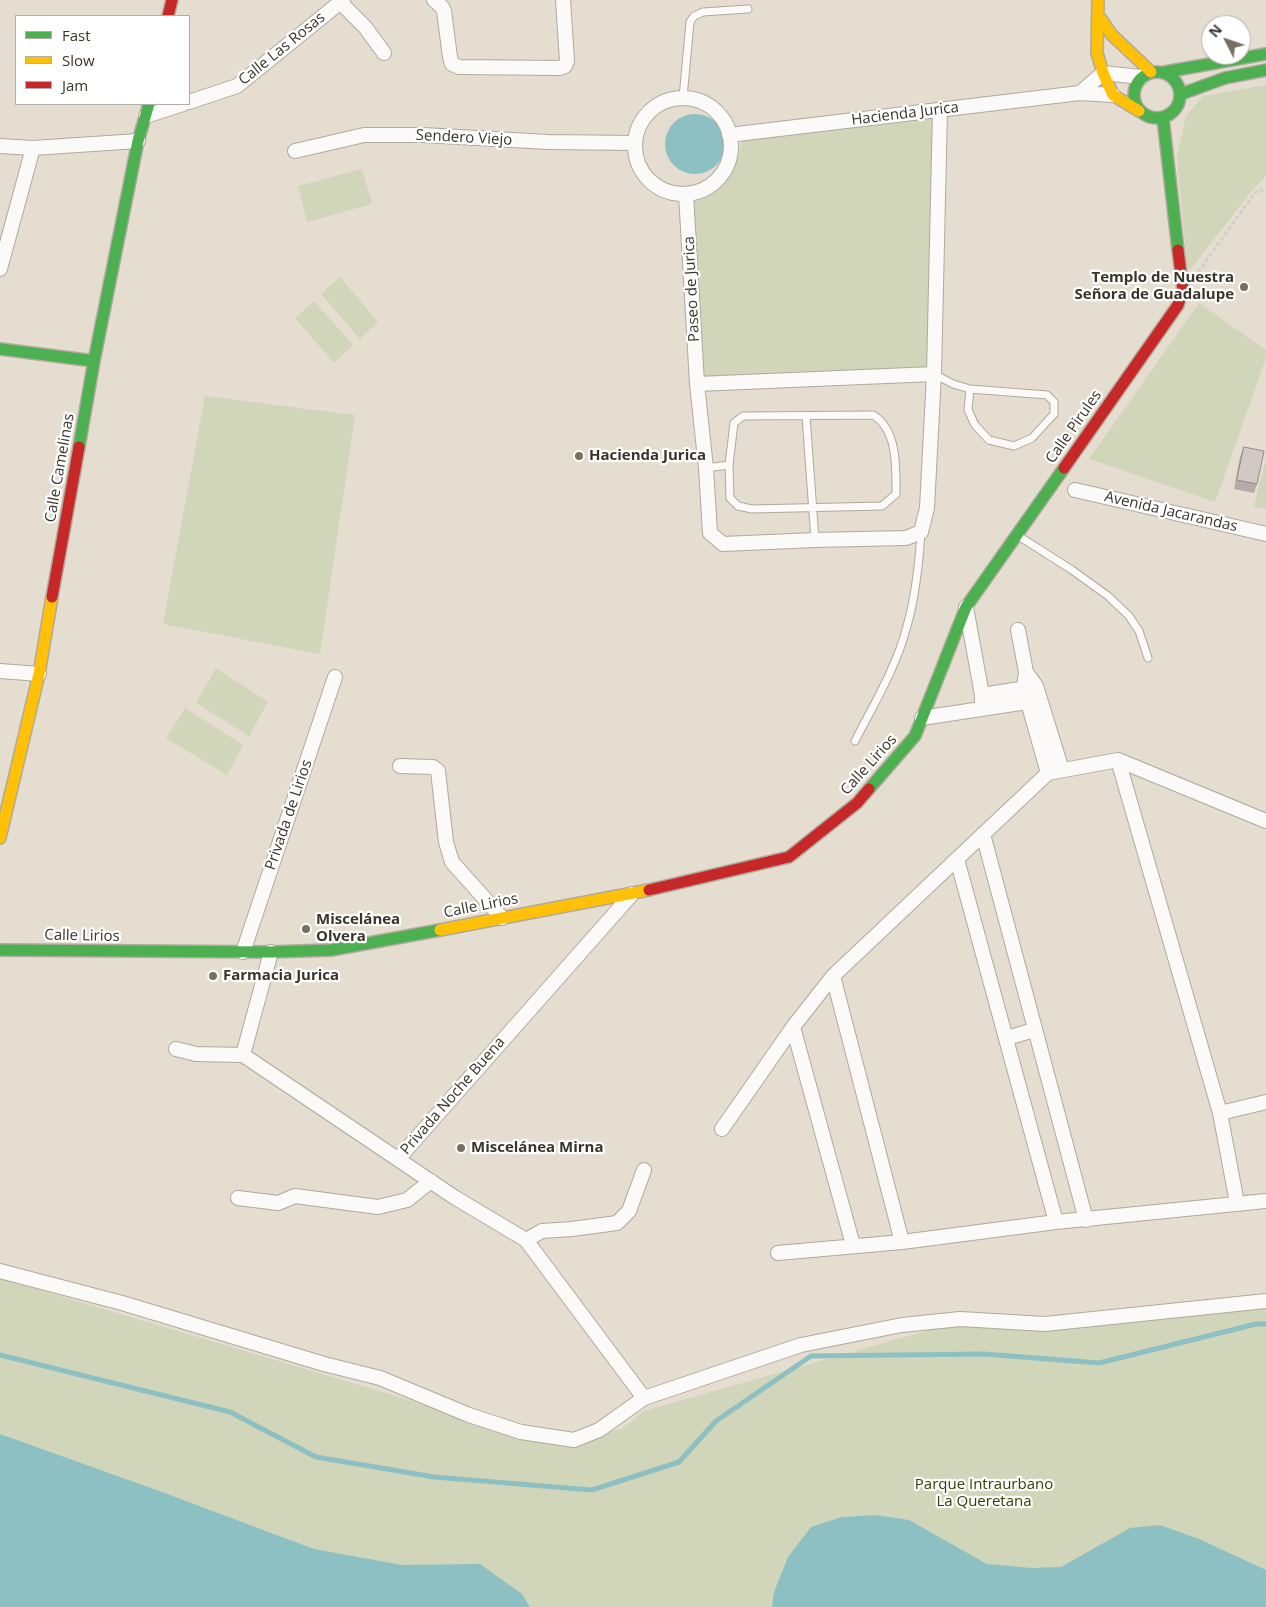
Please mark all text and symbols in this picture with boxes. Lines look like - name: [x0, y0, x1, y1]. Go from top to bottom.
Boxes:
- street label: Calle Las Rosas: [235, 9, 329, 89]
- legend: [15, 15, 190, 105]
- north arrow: [1201, 15, 1251, 65]
- text: N: [1204, 20, 1226, 41]
- text: Fast: [62, 25, 91, 45]
- text: Slow: [62, 50, 95, 70]
- text: Jam: [62, 75, 88, 95]
- street label: Hacienda Jurica: [850, 98, 960, 130]
- street label: Sendero Viejo: [415, 126, 513, 150]
- street label: Paseo de Jurica: [680, 236, 704, 342]
- place label: Templo de Nuestra Señora de Guadalupe: [1075, 269, 1234, 304]
- marker: Templo de Nuestra Señora de Guadalupe: [1238, 281, 1250, 293]
- street label: Calle Pirules: [1042, 387, 1106, 467]
- street label: Calle Camelinas: [42, 412, 78, 524]
- place label: Hacienda Jurica: [589, 447, 706, 465]
- marker: Hacienda Jurica: [573, 450, 585, 462]
- street label: Avenida Jacarandas: [1103, 488, 1239, 536]
- street label: Calle Lirios: [837, 731, 901, 799]
- street label: Privada de Lirios: [262, 758, 316, 872]
- street label: Calle Lirios: [442, 890, 520, 922]
- place label: Miscelánea Olvera: [316, 911, 400, 946]
- marker: Miscelánea Olvera: [300, 923, 312, 935]
- street label: Calle Lirios: [44, 926, 120, 946]
- place label: Farmacia Jurica: [223, 967, 339, 985]
- marker: Farmacia Jurica: [207, 970, 219, 982]
- street label: Privada Noche Buena: [397, 1033, 509, 1159]
- place label: Miscelánea Mirna: [471, 1139, 604, 1157]
- marker: Miscelánea Mirna: [455, 1142, 467, 1154]
- park label: Parque Intraurbano La Queretana: [915, 1476, 1053, 1511]

